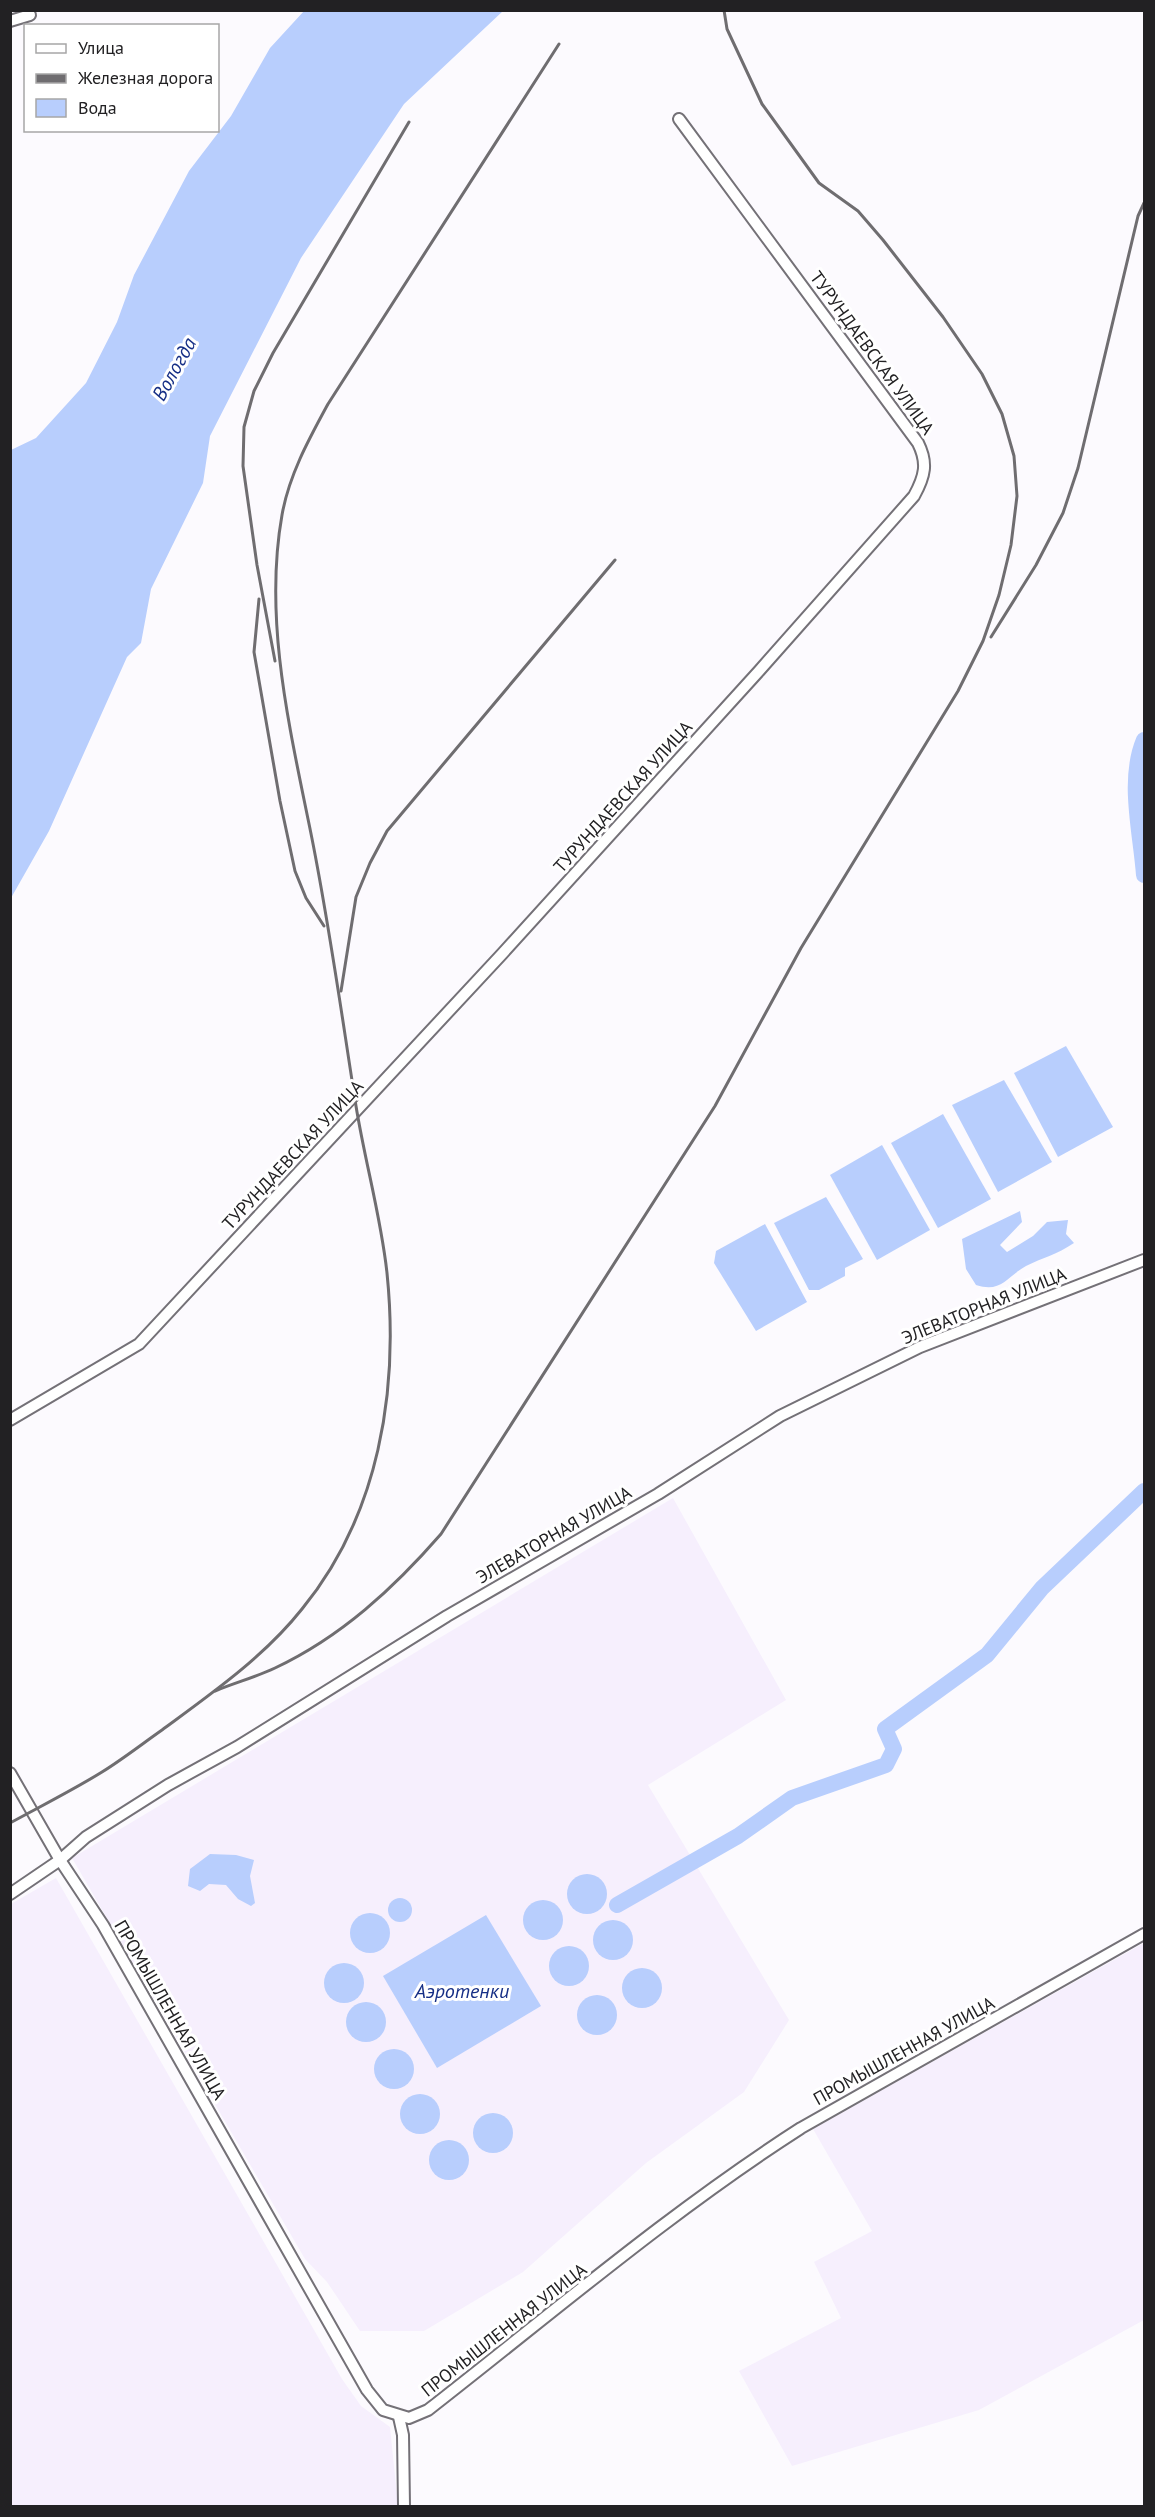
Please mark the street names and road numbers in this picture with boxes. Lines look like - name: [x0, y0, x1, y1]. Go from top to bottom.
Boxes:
- street label: ТУРУНДАЕВСКАЯ УЛИЦА: [805, 266, 940, 439]
- street label: ТУРУНДАЕВСКАЯ УЛИЦА: [548, 716, 697, 877]
- street label: ТУРУНДАЕВСКАЯ УЛИЦА: [217, 1075, 368, 1234]
- street label: ЭЛЕВАТОРНАЯ УЛИЦА: [898, 1262, 1070, 1349]
- street label: ЭЛЕВАТОРНАЯ УЛИЦА: [472, 1481, 636, 1588]
- street label: ПРОМЫШЛЕННАЯ УЛИЦА: [110, 1916, 232, 2104]
- street label: ПРОМЫШЛЕННАЯ УЛИЦА: [809, 1991, 999, 2110]
- street label: ПРОМЫШЛЕННАЯ УЛИЦА: [416, 2258, 591, 2401]

